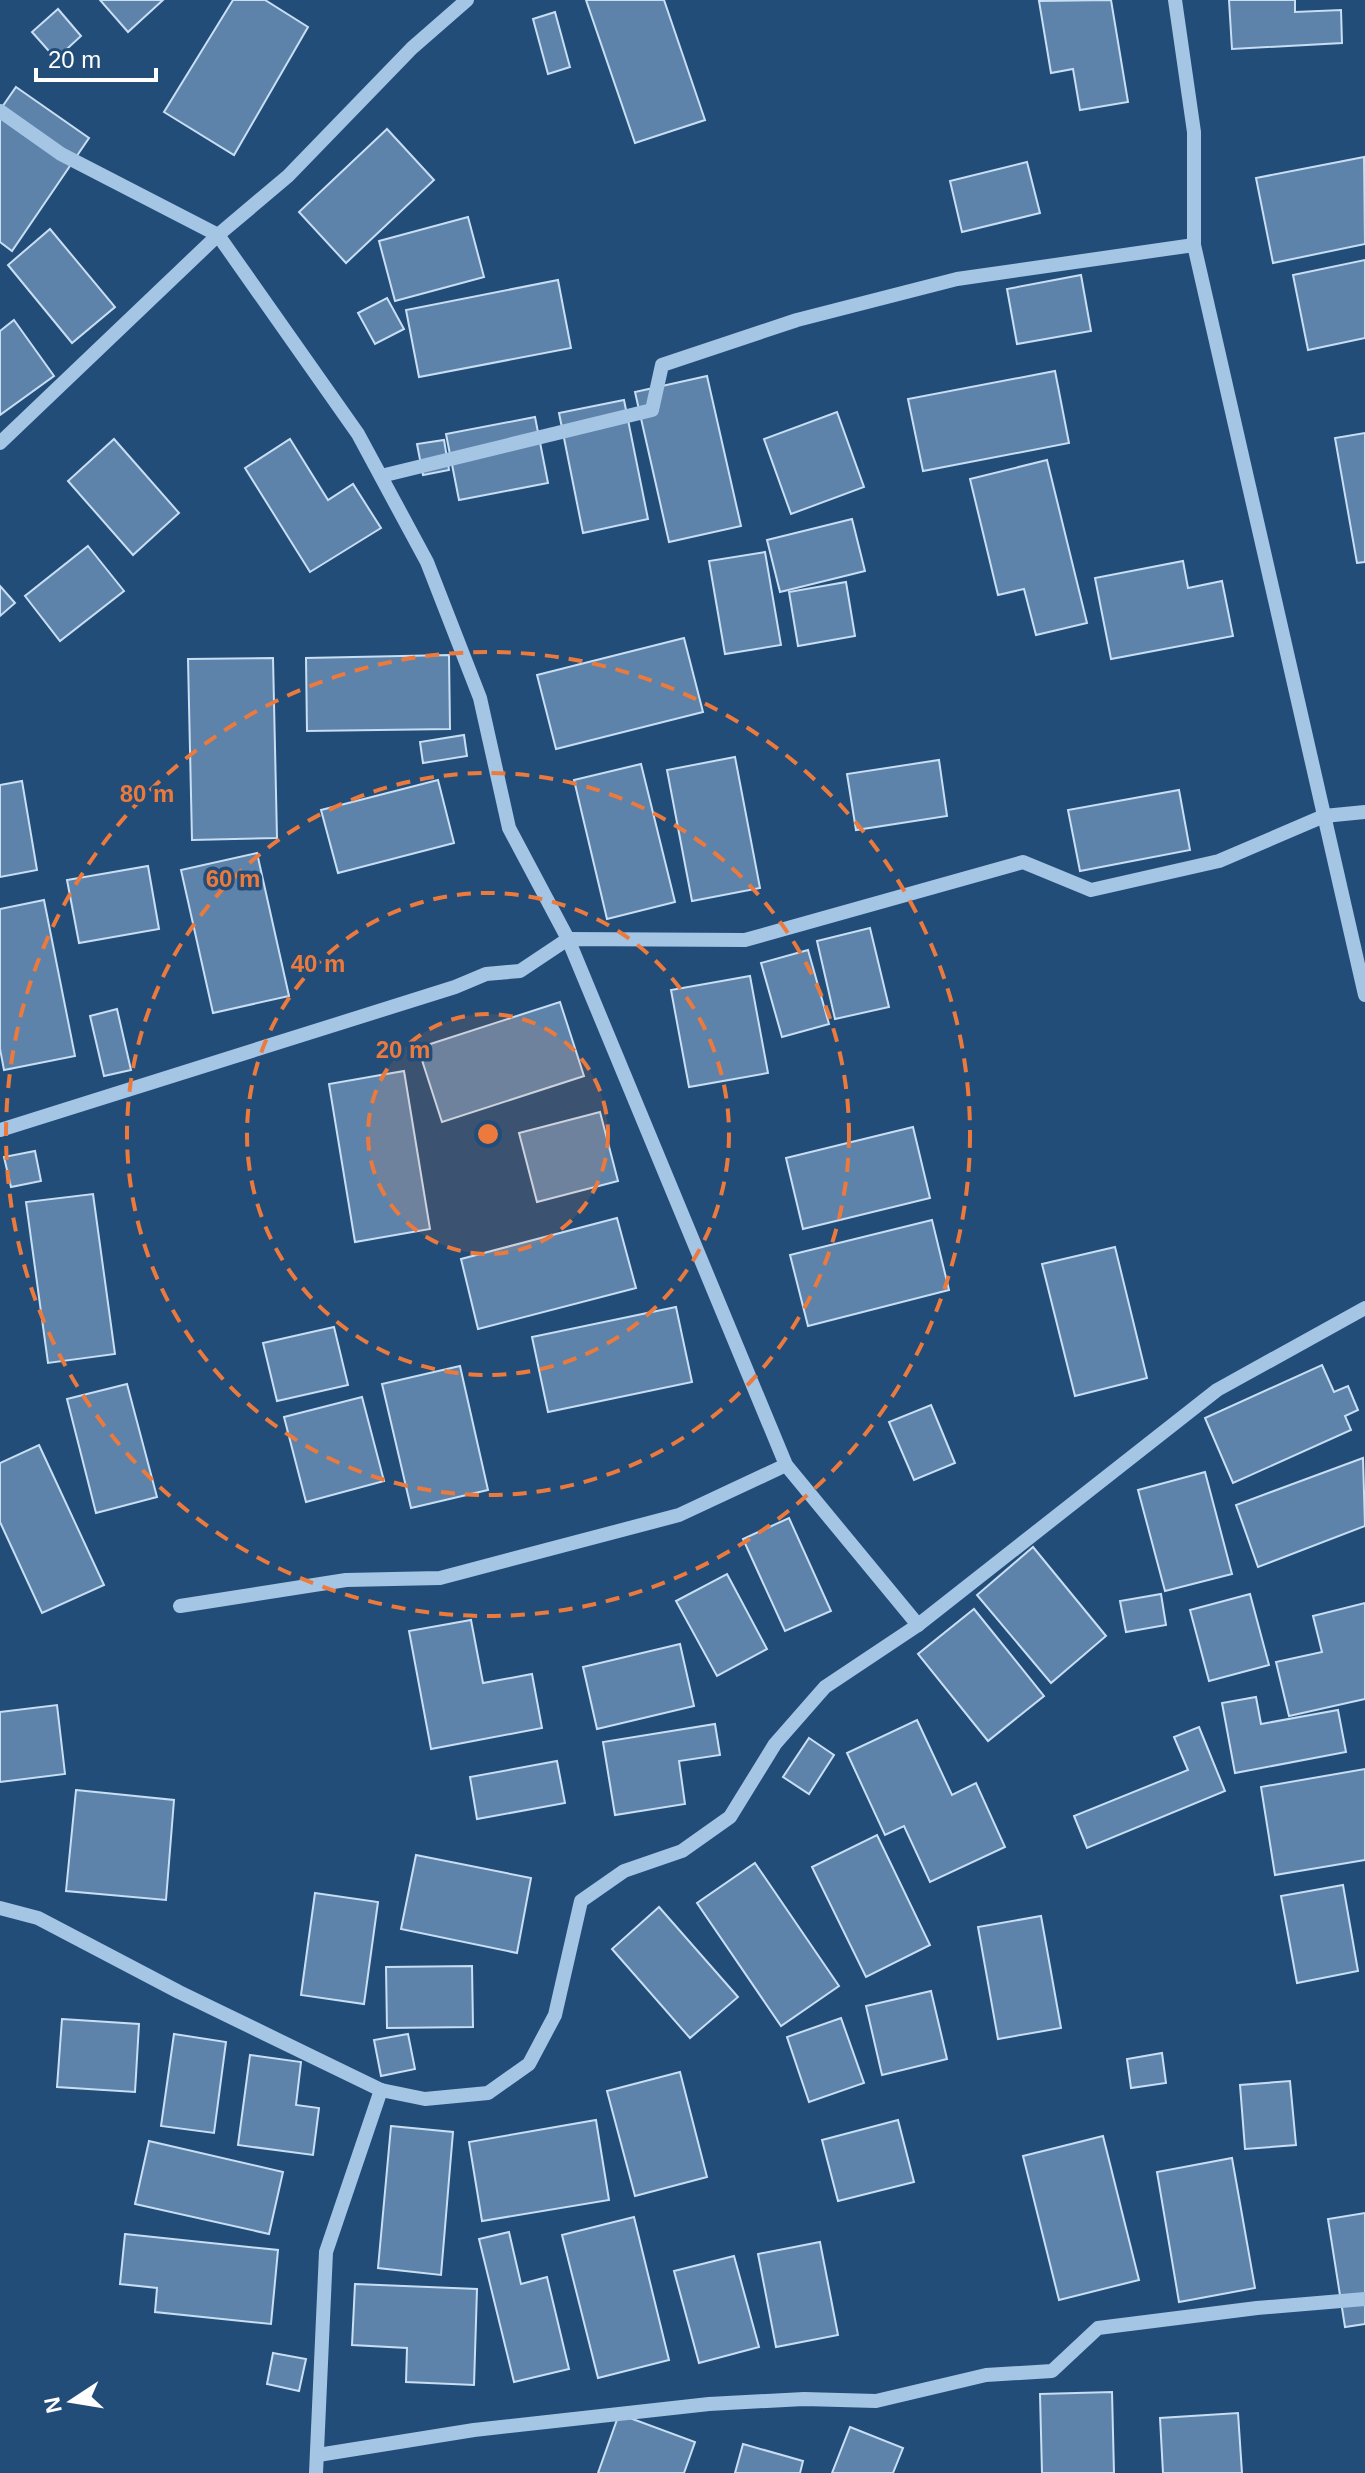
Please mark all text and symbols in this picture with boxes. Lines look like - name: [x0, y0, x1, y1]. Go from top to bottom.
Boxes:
- scale bar: [36, 32, 156, 82]
- text: 20 m: [48, 46, 101, 73]
- text: 80 m: [120, 780, 174, 807]
- text: 60 m: [206, 865, 260, 892]
- text: 40 m: [291, 950, 345, 977]
- text: 20 m: [376, 1036, 430, 1063]
- centre of rings: [474, 1120, 502, 1148]
- north arrow: [32, 2361, 112, 2441]
- text: N: [39, 2395, 67, 2415]

